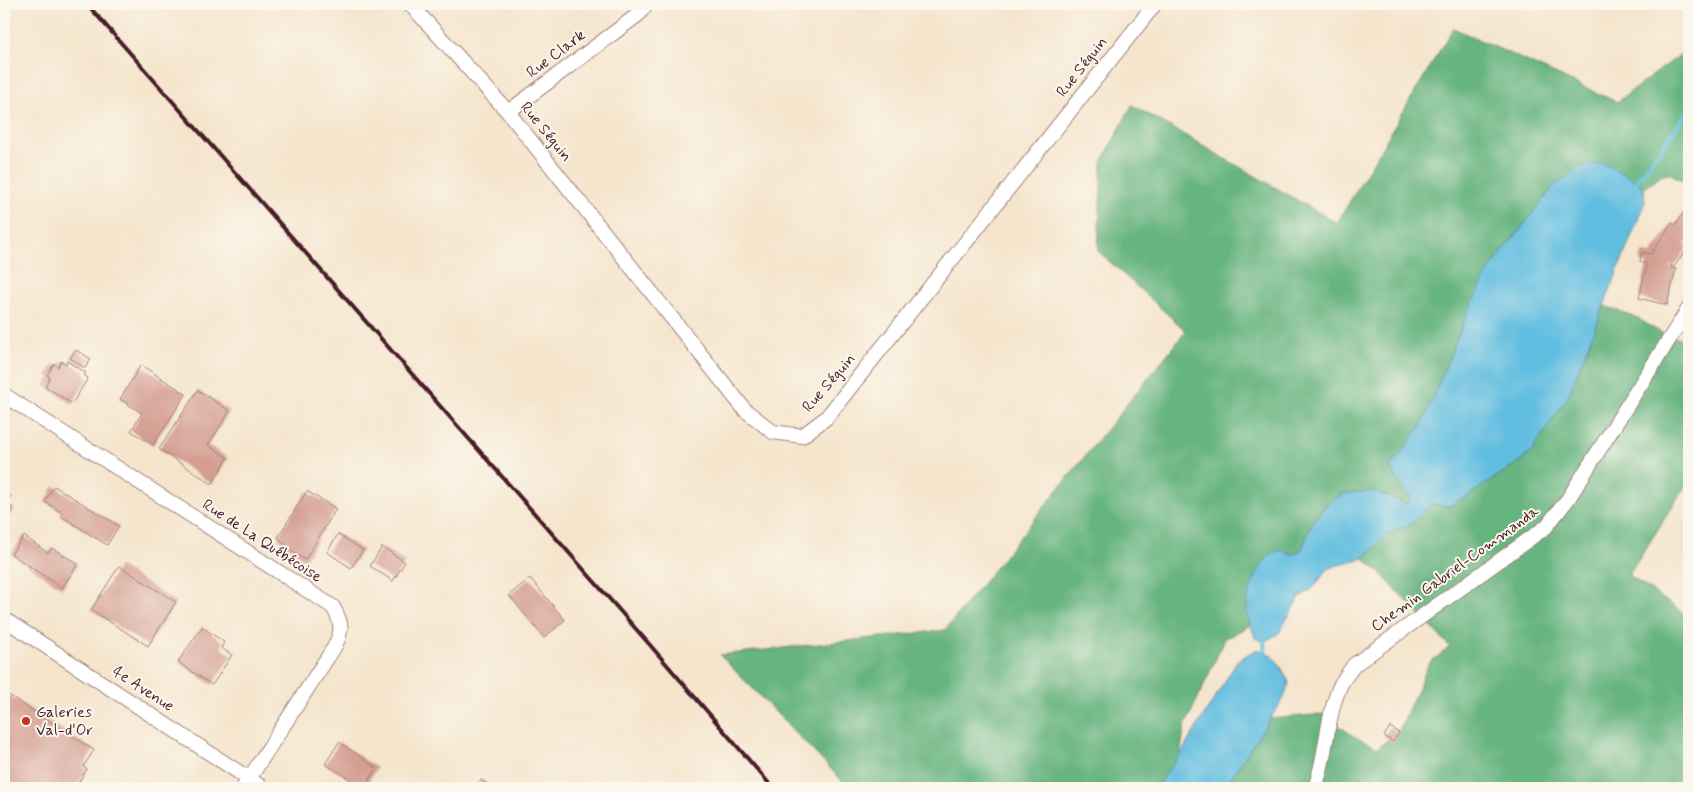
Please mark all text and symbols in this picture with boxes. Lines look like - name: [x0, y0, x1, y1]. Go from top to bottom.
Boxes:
- street label: Rue Clark: [522, 25, 590, 83]
- street label: Rue Séguin: [1052, 32, 1112, 102]
- street label: Rue Séguin: [515, 98, 577, 166]
- street label: Rue Séguin: [798, 349, 860, 417]
- street label: Rue de La Québécoise: [198, 494, 326, 588]
- street label: Chemin Gabriel-Commanda: [1367, 501, 1543, 637]
- street label: 4e Avenue: [108, 661, 178, 717]
- place label: Galeries Val-d'Or: [36, 702, 94, 741]
- marker: Galeries Val-d'Or: [20, 715, 32, 727]

